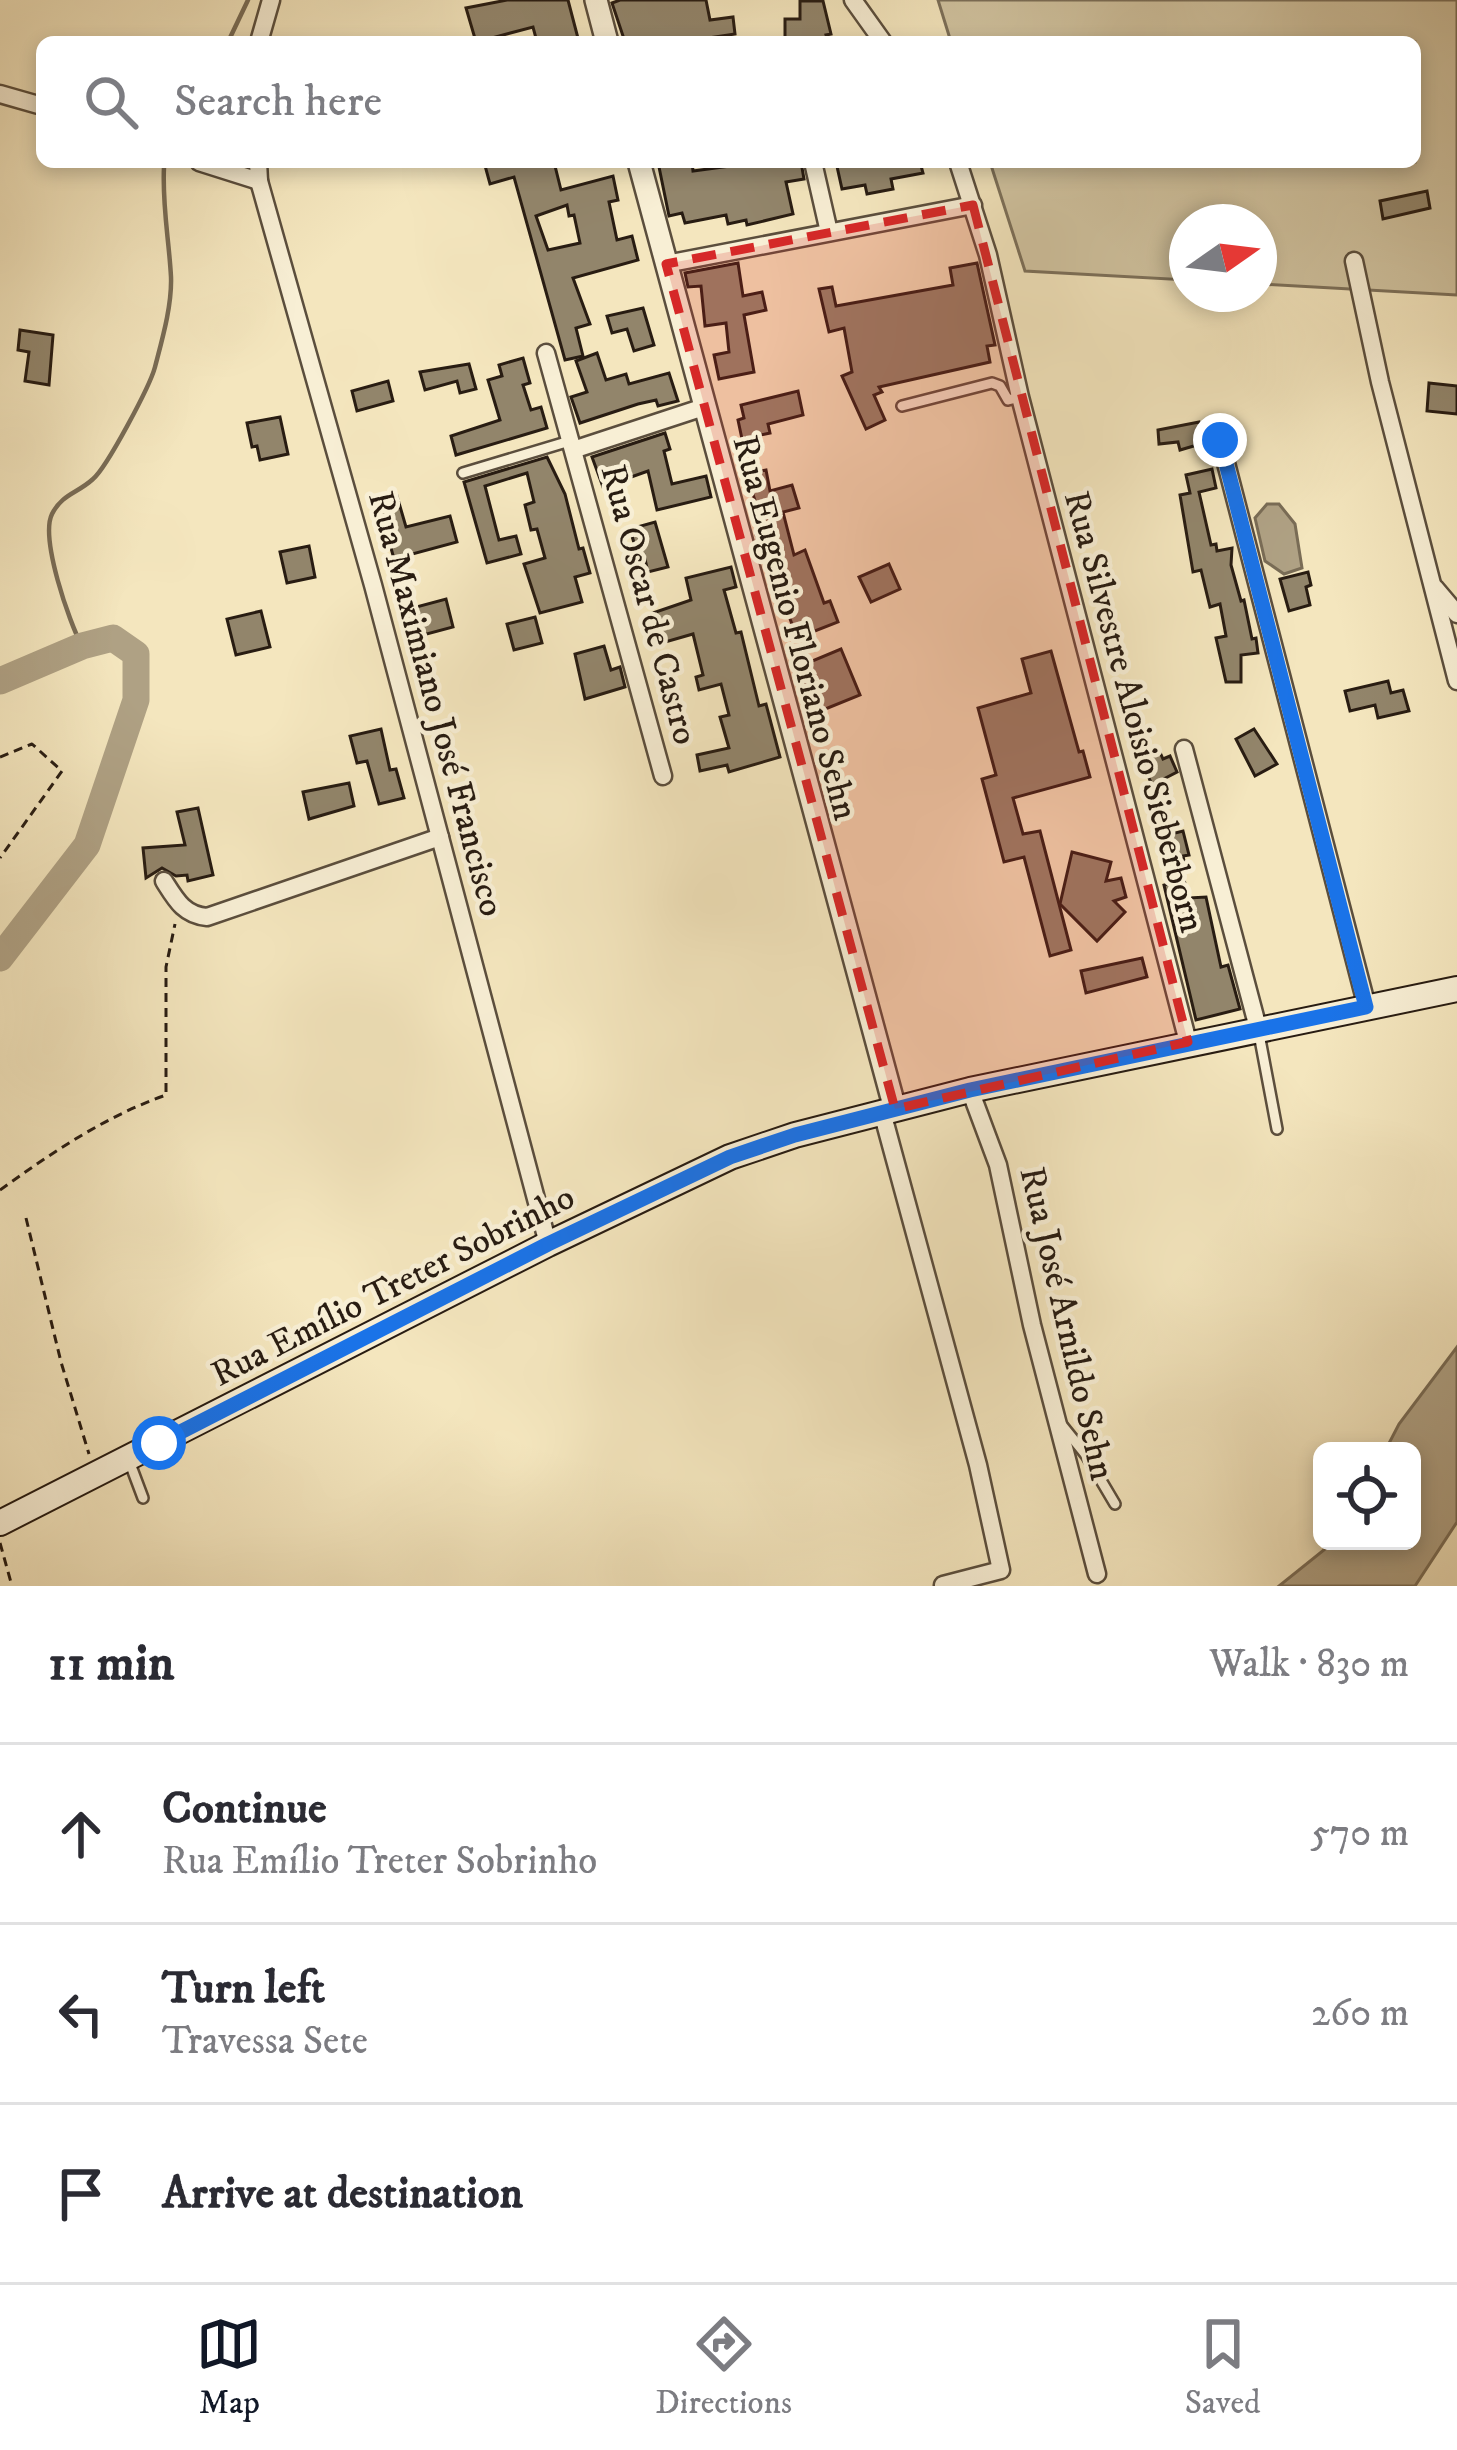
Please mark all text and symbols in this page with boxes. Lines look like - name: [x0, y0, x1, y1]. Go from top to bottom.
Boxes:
- search box: [36, 36, 1421, 168]
- icon: search: [78, 69, 144, 135]
- text: Search here: [174, 74, 382, 130]
- north arrow: [1169, 204, 1277, 312]
- route end: [1193, 413, 1247, 467]
- street label: Rua Eugenio Floriano Sehn: [722, 430, 868, 825]
- street label: Rua Oscar de Castro: [590, 460, 708, 750]
- street label: Rua Maximiano José Francisco: [357, 486, 514, 921]
- street label: Rua Silvestre Aloisio Sieberborn: [1053, 486, 1214, 937]
- street label: Rua José Arnildo Sehn: [1009, 1163, 1125, 1485]
- street label: Rua Emílio Treter Sobrinho: [204, 1175, 582, 1397]
- route start: [132, 1416, 186, 1470]
- map controls: [1313, 1442, 1421, 1550]
- button: locate: [1313, 1442, 1421, 1550]
- text: 11 min: [48, 1632, 175, 1696]
- text: Walk · 830 m: [1209, 1640, 1409, 1689]
- text: Continue: [162, 1781, 327, 1837]
- icon: ahead: [48, 1801, 114, 1867]
- text: 570 m: [1310, 1809, 1409, 1858]
- text: Rua Emílio Treter Sobrinho: [162, 1837, 597, 1886]
- text: Turn left: [162, 1961, 325, 2017]
- icon: left: [48, 1981, 114, 2047]
- text: 260 m: [1311, 1989, 1409, 2038]
- text: Travessa Sete: [162, 2017, 368, 2066]
- icon: arrive: [48, 2161, 114, 2227]
- text: Arrive at destination: [162, 2166, 523, 2222]
- tab: Map: [196, 2311, 262, 2424]
- tab: Directions: [655, 2311, 792, 2424]
- tab: Saved: [1185, 2311, 1261, 2424]

